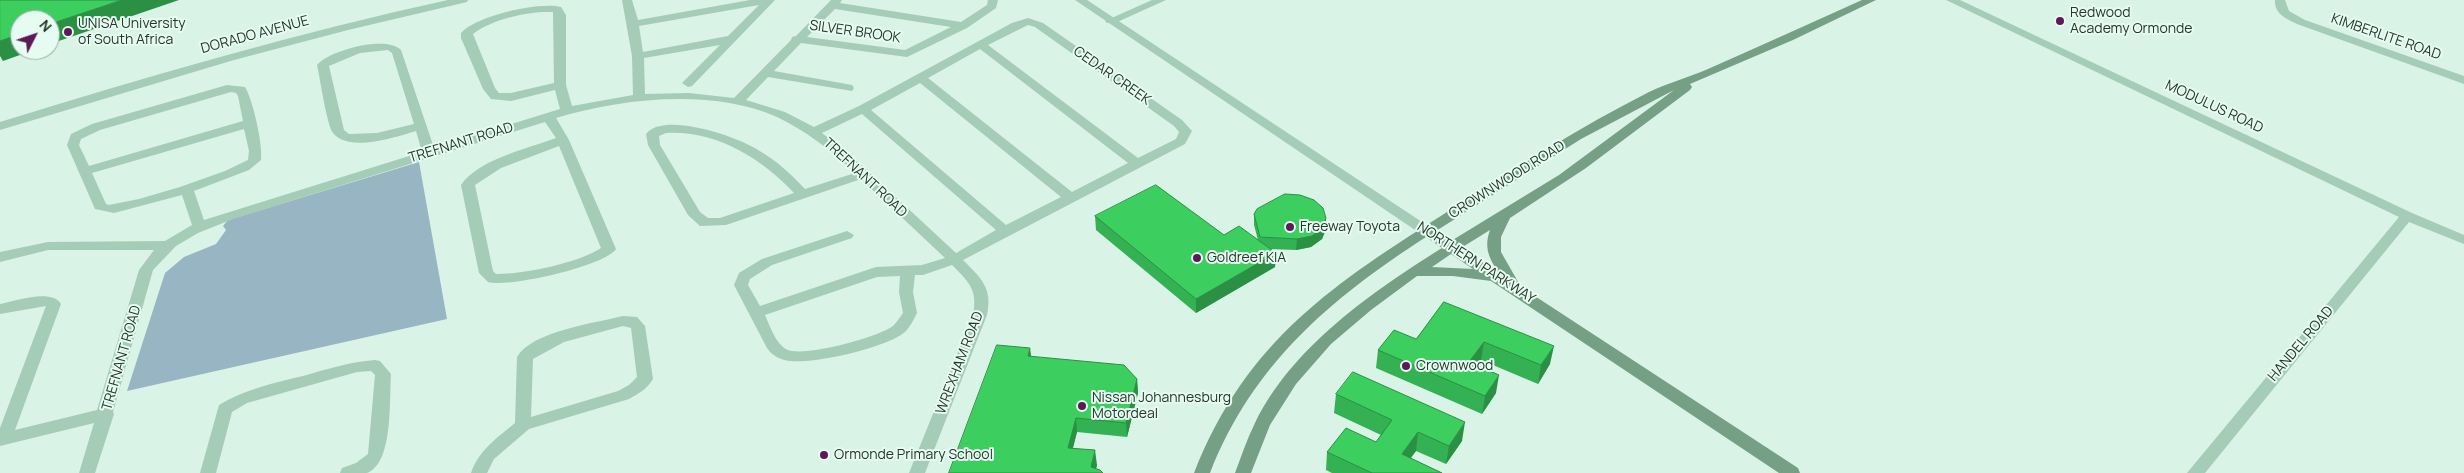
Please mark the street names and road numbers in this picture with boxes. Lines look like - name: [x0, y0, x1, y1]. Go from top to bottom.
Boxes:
- street label: KIMBERLITE ROAD: [2329, 10, 2443, 64]
- street label: DORADO AVENUE: [199, 12, 311, 58]
- street label: SILVER BROOK: [808, 17, 902, 47]
- street label: CEDAR CREEK: [1070, 43, 1154, 109]
- street label: MODULUS ROAD: [2162, 77, 2266, 137]
- street label: TREFNANT ROAD: [407, 119, 515, 167]
- street label: TREFNANT ROAD: [820, 135, 910, 221]
- street label: CROWNWOOD ROAD: [1446, 138, 1568, 222]
- street label: NORTHERN PARKWAY: [1414, 219, 1538, 307]
- street label: HANDEL ROAD: [2265, 303, 2337, 385]
- street label: TREFNANT ROAD: [99, 304, 145, 412]
- street label: WREXHAM ROAD: [933, 309, 987, 417]

